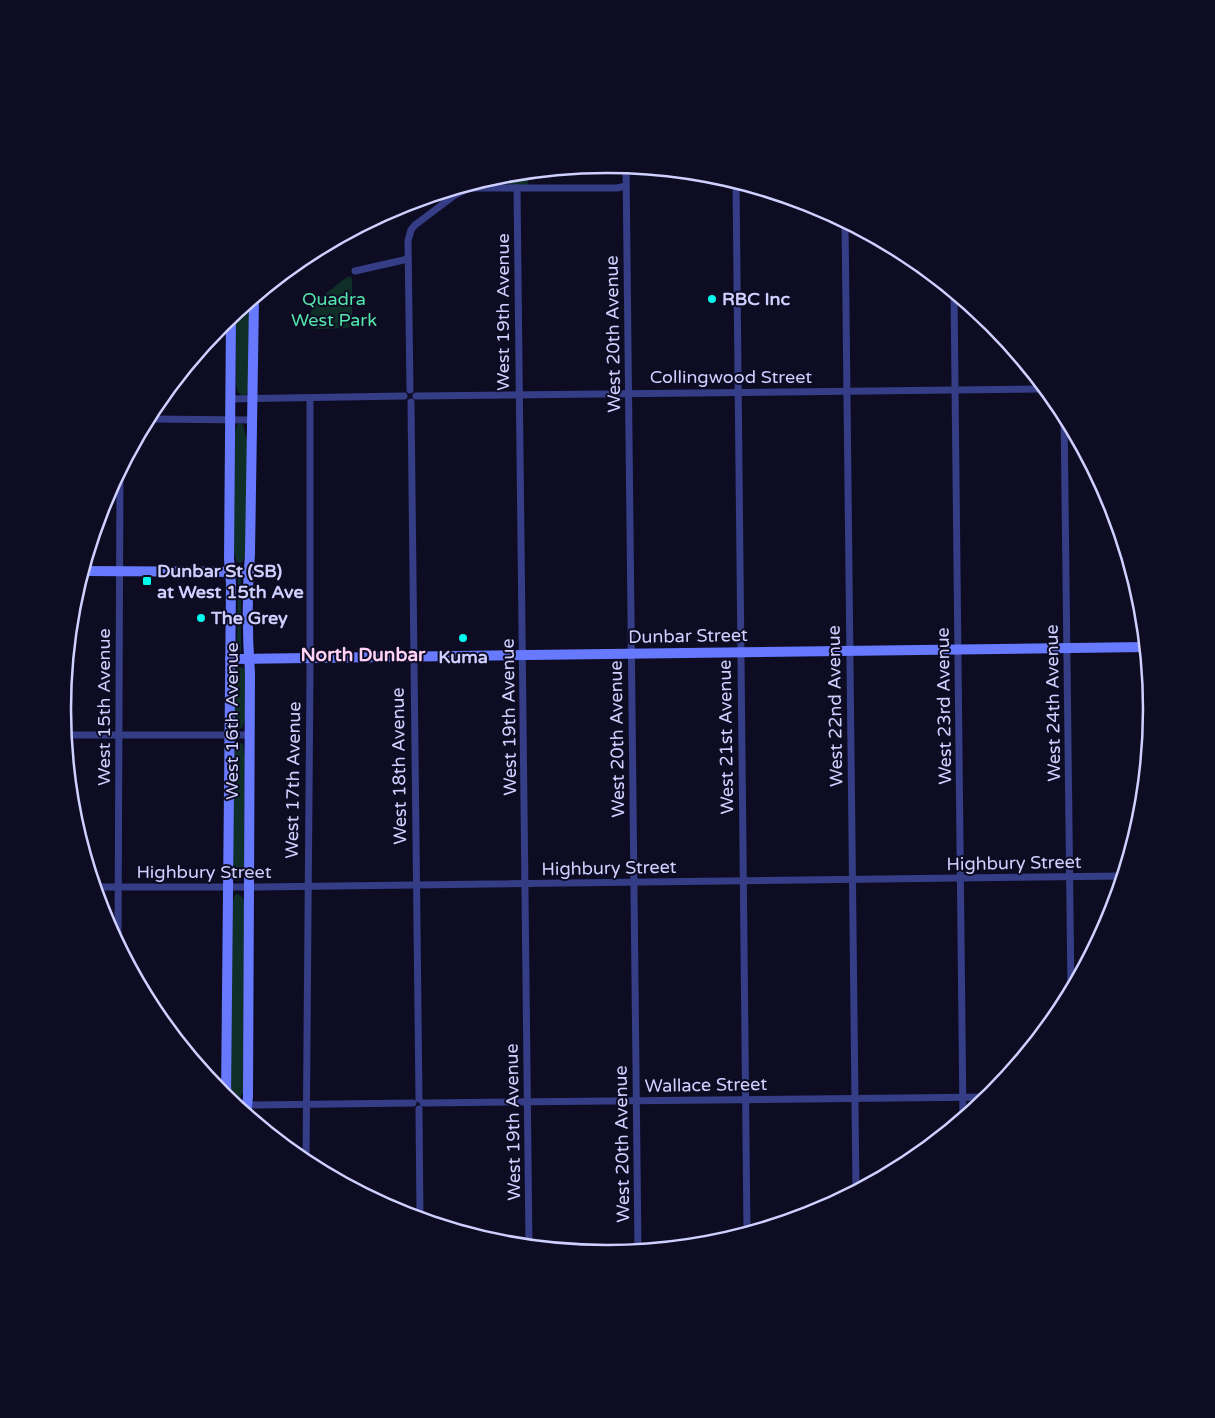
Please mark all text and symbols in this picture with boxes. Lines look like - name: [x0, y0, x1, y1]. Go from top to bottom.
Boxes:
- street label: West 19th Avenue: [492, 233, 514, 391]
- street label: West 20th Avenue: [601, 255, 625, 413]
- park label: Quadra West Park: [291, 288, 377, 331]
- place label: RBC Inc: [722, 288, 790, 310]
- marker: RBC Inc: [706, 293, 718, 305]
- street label: Collingwood Street: [650, 366, 812, 388]
- place label: Dunbar St (SB) at West 15th Ave: [157, 560, 304, 603]
- marker: Dunbar St (SB) at West 15th Ave: [141, 575, 153, 587]
- place label: The Grey: [210, 607, 288, 629]
- marker: The Grey: [195, 612, 207, 624]
- street label: Dunbar Street: [628, 624, 748, 648]
- street label: West 24th Avenue: [1041, 624, 1065, 782]
- street label: West 22nd Avenue: [823, 625, 847, 787]
- street label: West 23rd Avenue: [932, 627, 956, 785]
- street label: West 15th Avenue: [93, 628, 115, 786]
- marker: Kuma: [457, 632, 469, 644]
- street label: West 19th Avenue: [497, 638, 521, 796]
- street label: West 16th Avenue: [221, 642, 243, 800]
- district label: North Dunbar: [301, 644, 426, 666]
- place label: Kuma: [438, 646, 488, 668]
- street label: West 21st Avenue: [714, 659, 738, 815]
- street label: West 20th Avenue: [605, 660, 629, 818]
- street label: West 18th Avenue: [387, 687, 411, 845]
- street label: West 17th Avenue: [281, 701, 305, 859]
- street label: Highbury Street: [946, 851, 1082, 875]
- street label: Highbury Street: [541, 856, 677, 880]
- street label: Highbury Street: [136, 861, 272, 883]
- street label: West 19th Avenue: [501, 1043, 525, 1201]
- street label: West 20th Avenue: [610, 1065, 634, 1223]
- street label: Wallace Street: [645, 1073, 768, 1097]

